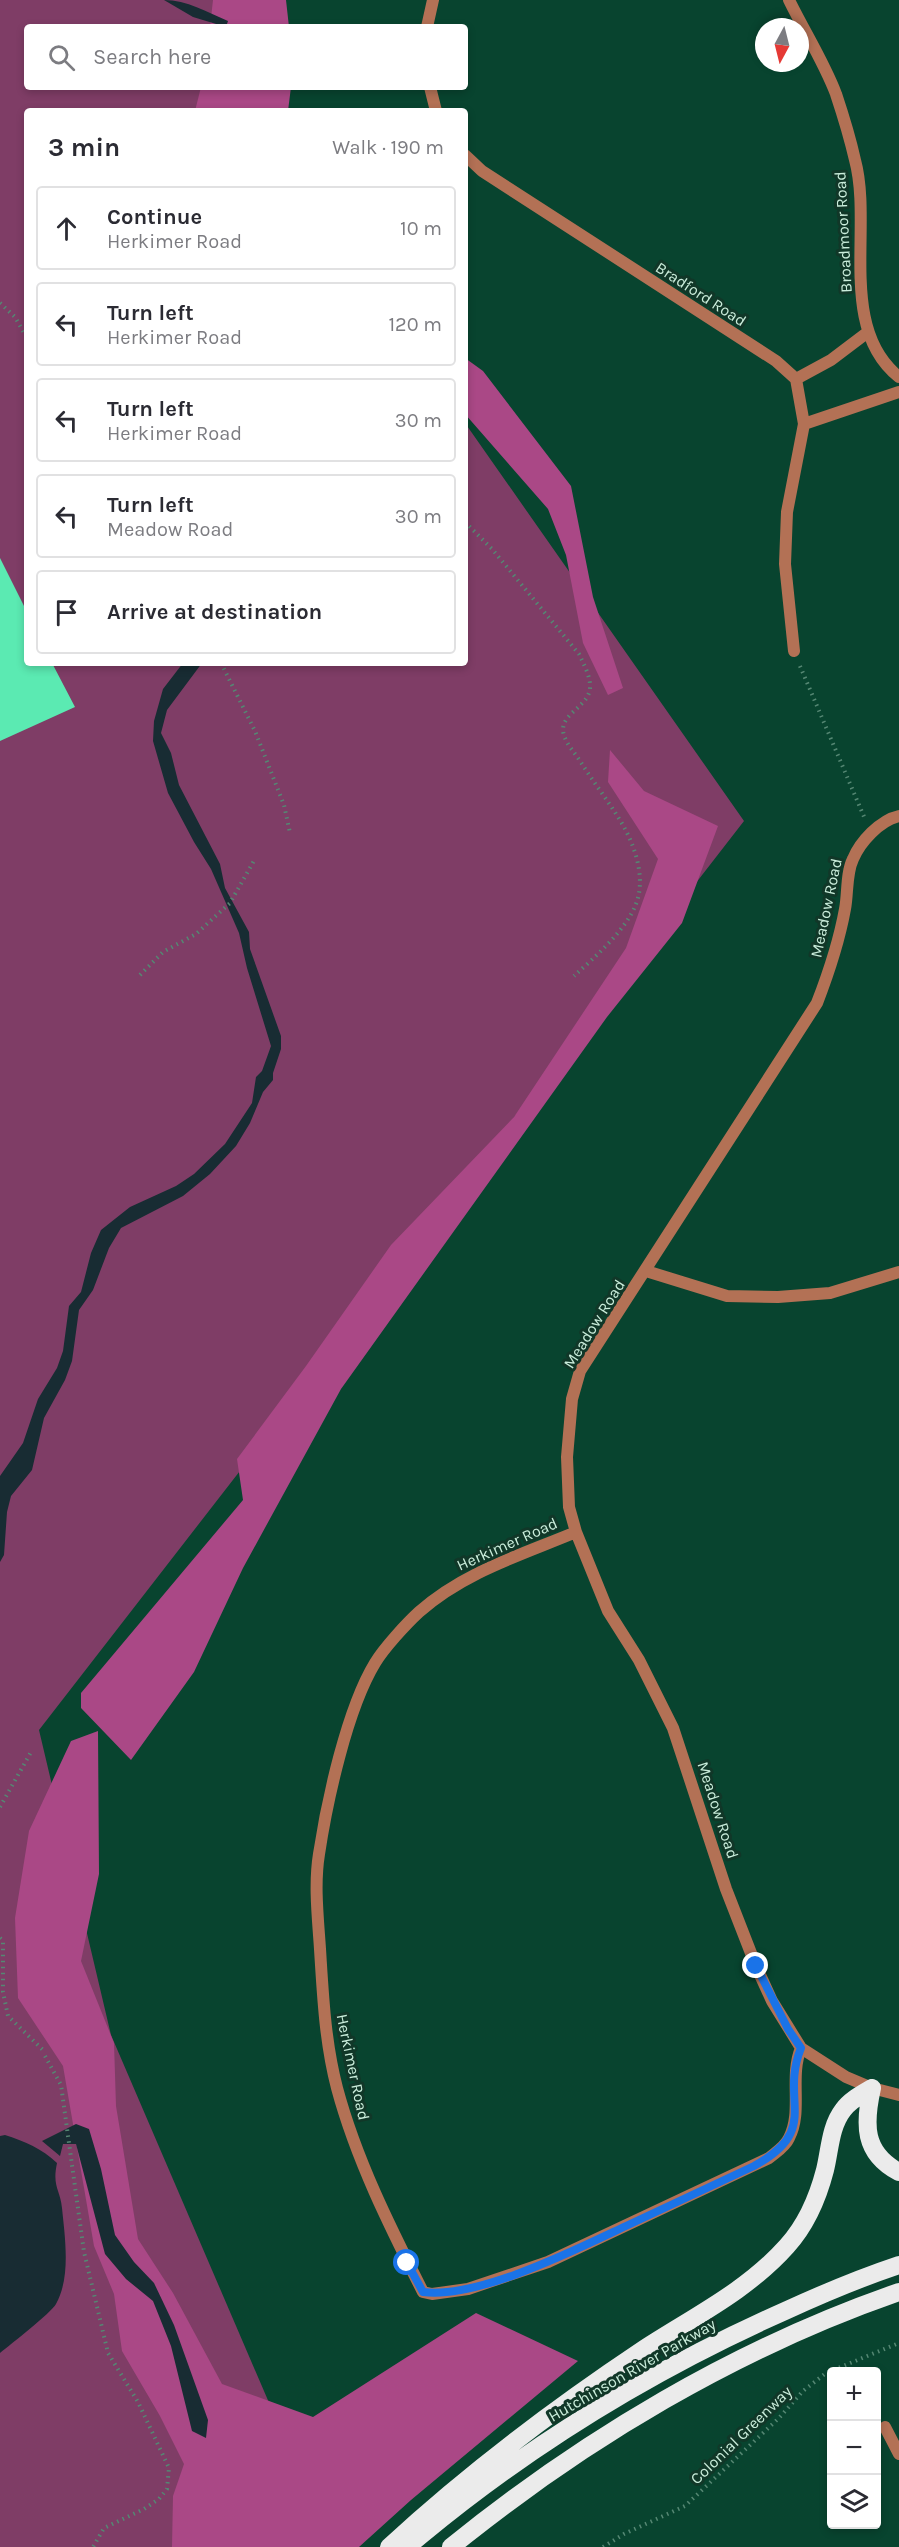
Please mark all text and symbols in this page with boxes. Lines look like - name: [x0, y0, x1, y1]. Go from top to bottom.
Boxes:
- north arrow: [755, 18, 809, 72]
- search box: [24, 24, 468, 90]
- icon: search: [45, 41, 78, 74]
- text: Search here: [93, 44, 211, 70]
- text: 3 min: [48, 132, 120, 163]
- text: Walk · 190 m: [332, 136, 444, 159]
- street label: Broadmoor Road: [830, 171, 856, 293]
- text: Continue: [107, 204, 202, 230]
- icon: ahead: [50, 212, 83, 245]
- text: 10 m: [400, 217, 442, 240]
- text: Herkimer Road: [107, 230, 242, 253]
- street label: Bradford Road: [652, 258, 750, 330]
- text: Turn left: [107, 300, 194, 326]
- icon: left: [50, 308, 83, 341]
- text: 120 m: [388, 313, 442, 336]
- text: Herkimer Road: [107, 326, 242, 349]
- text: Turn left: [107, 396, 194, 422]
- icon: left: [50, 404, 83, 437]
- text: 30 m: [395, 409, 442, 432]
- text: Herkimer Road: [107, 422, 242, 445]
- text: Turn left: [107, 492, 194, 518]
- icon: left: [50, 500, 83, 533]
- text: 30 m: [395, 505, 442, 528]
- text: Meadow Road: [107, 518, 233, 541]
- icon: arrive: [50, 596, 83, 629]
- text: Arrive at destination: [107, 599, 322, 625]
- street label: Meadow Road: [806, 857, 846, 959]
- street label: Meadow Road: [559, 1276, 629, 1372]
- street label: Herkimer Road: [454, 1513, 560, 1575]
- street label: Meadow Road: [693, 1759, 743, 1861]
- route end: [742, 1952, 768, 1978]
- street label: Herkimer Road: [332, 2012, 374, 2122]
- route start: [393, 2249, 419, 2275]
- street label: Hutchinson River Parkway: [545, 2314, 720, 2426]
- map controls: [827, 2367, 881, 2529]
- button: +: [827, 2367, 881, 2421]
- street label: Colonial Greenway: [686, 2381, 796, 2488]
- button: −: [827, 2421, 881, 2475]
- button: layers: [827, 2475, 881, 2529]

